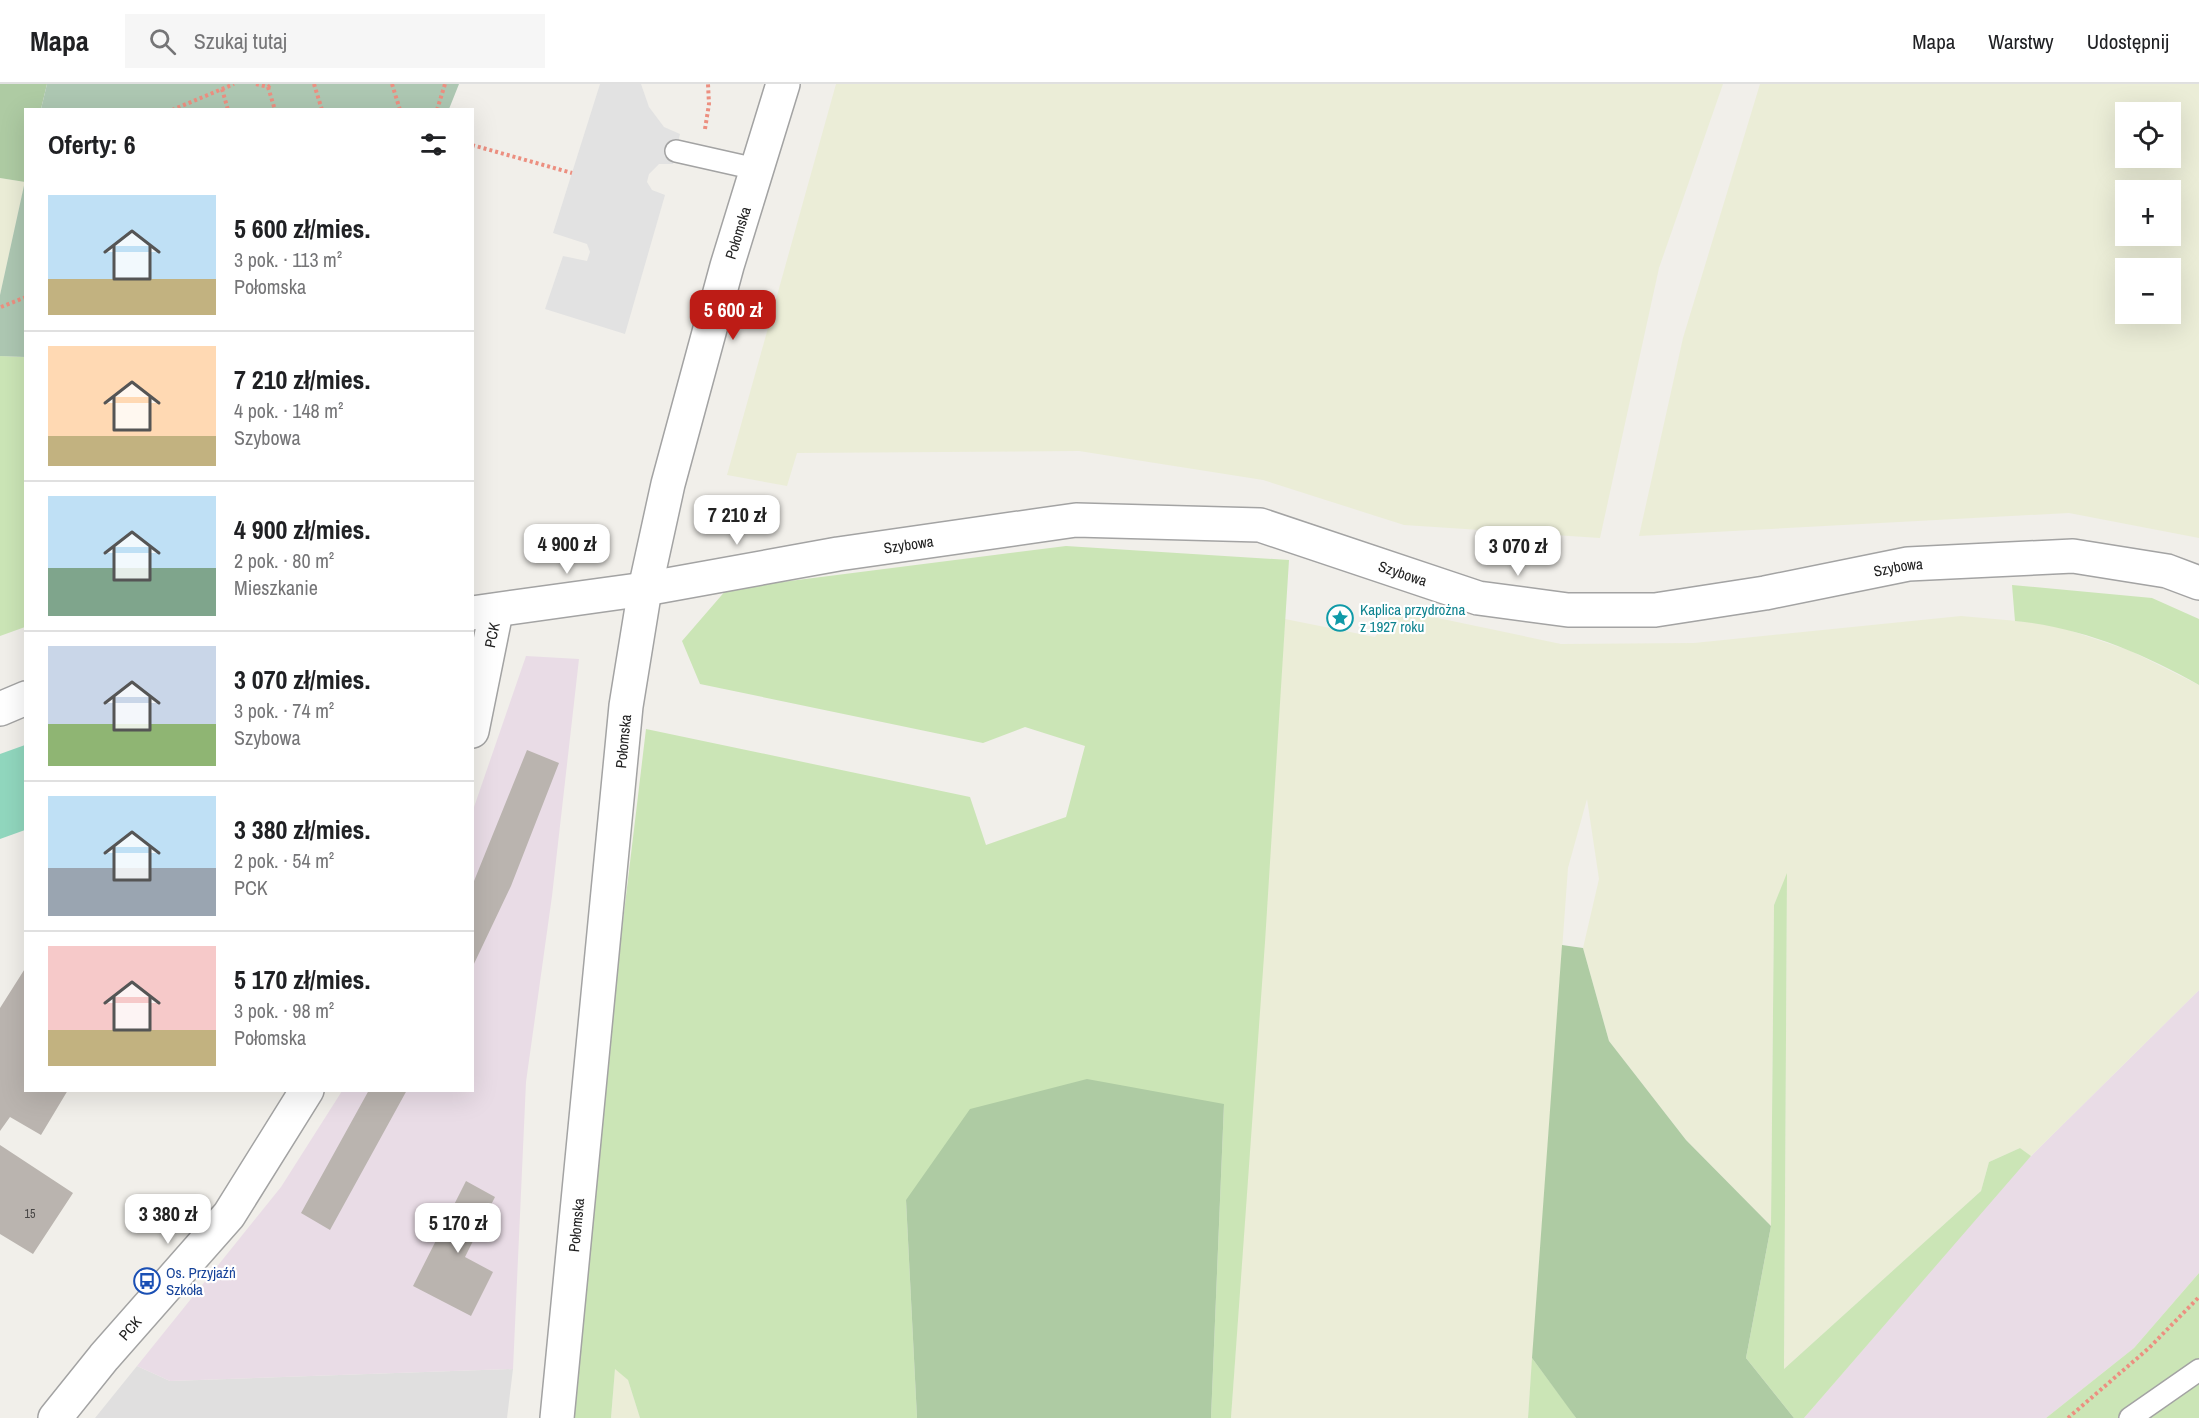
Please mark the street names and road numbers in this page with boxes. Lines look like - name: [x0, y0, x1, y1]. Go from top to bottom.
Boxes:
- street label: Połomska: [719, 204, 755, 262]
- street label: Szybowa: [882, 530, 935, 558]
- street label: Szybowa: [1871, 553, 1923, 581]
- street label: Szybowa: [1376, 555, 1430, 591]
- street label: PCK: [479, 620, 504, 649]
- street label: Połomska: [610, 713, 636, 769]
- street label: Połomska: [563, 1197, 589, 1253]
- street label: PCK: [113, 1311, 146, 1344]

